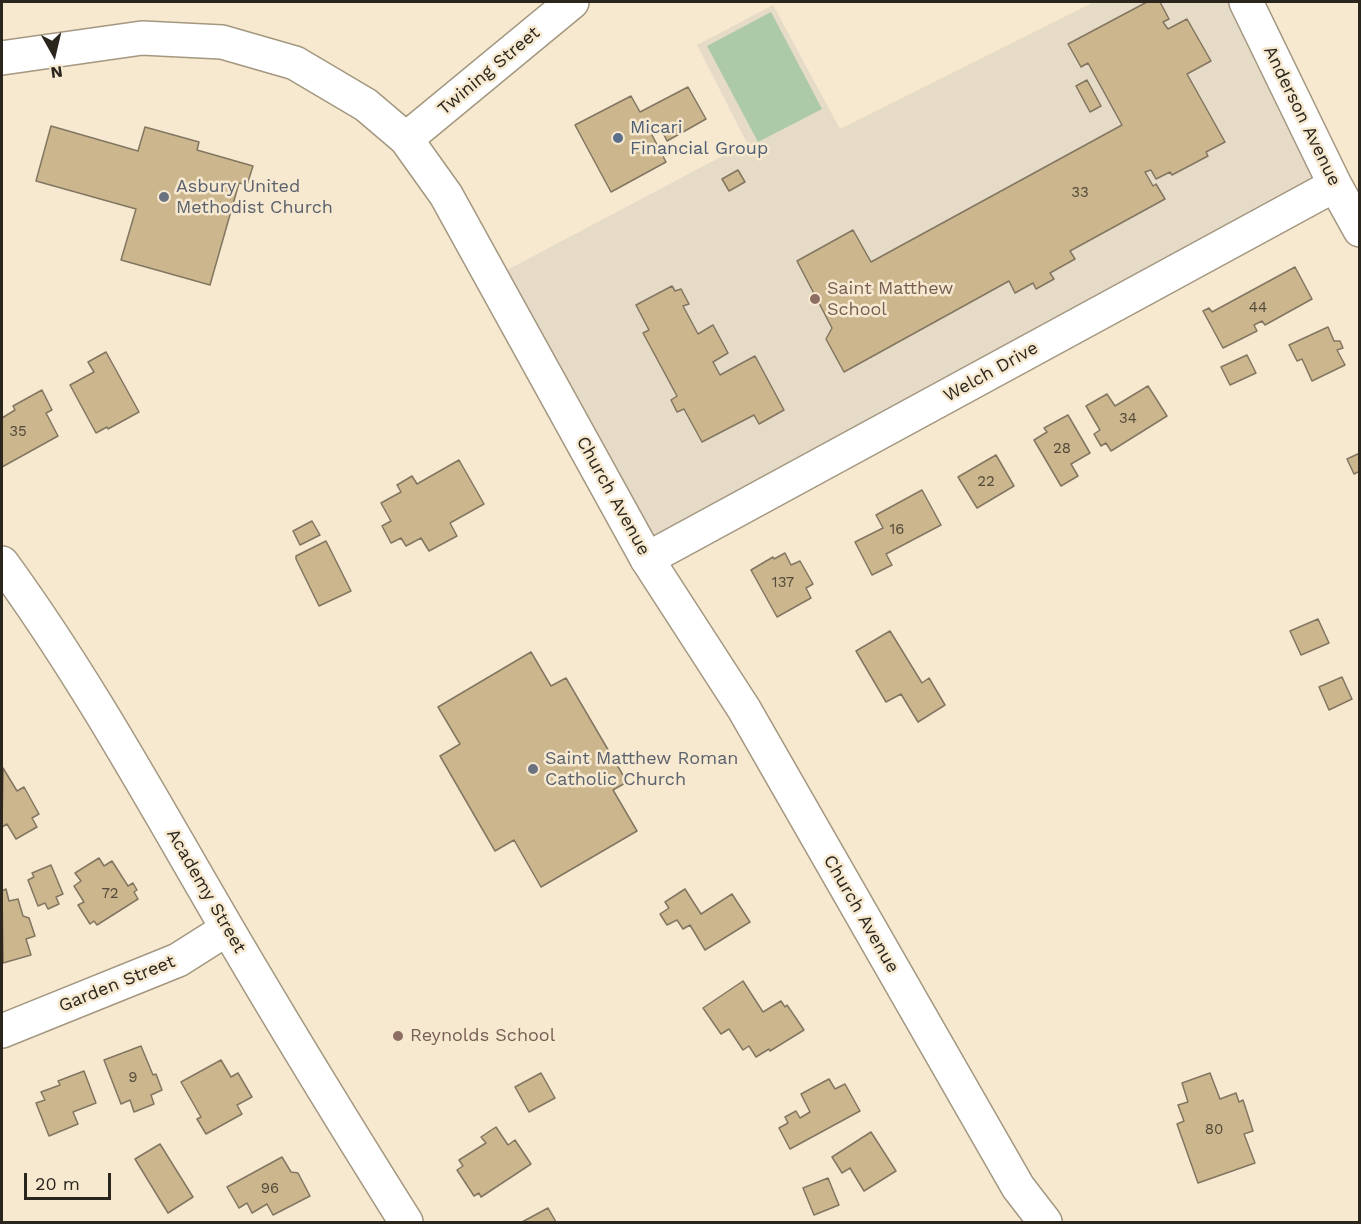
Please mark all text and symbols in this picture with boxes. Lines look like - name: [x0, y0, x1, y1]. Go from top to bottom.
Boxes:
- street label: Twining Street: [434, 22, 544, 120]
- north arrow: [24, 24, 84, 84]
- street label: Anderson Avenue: [1259, 43, 1345, 189]
- text: N: [49, 62, 64, 83]
- place label: Micari Financial Group: [630, 117, 768, 160]
- marker: Micari Financial Group: [611, 131, 625, 145]
- place label: Asbury United Methodist Church: [176, 176, 333, 219]
- house number: 33: [1071, 184, 1089, 202]
- marker: Asbury United Methodist Church: [157, 190, 171, 204]
- place label: Saint Matthew School: [827, 278, 953, 320]
- marker: Saint Matthew School: [808, 292, 822, 306]
- house number: 44: [1249, 299, 1267, 317]
- street label: Welch Drive: [940, 337, 1042, 407]
- house number: 34: [1119, 410, 1137, 428]
- house number: 35: [9, 423, 27, 441]
- street label: Church Avenue: [571, 433, 655, 559]
- house number: 28: [1053, 440, 1071, 458]
- house number: 22: [977, 473, 995, 491]
- house number: 16: [890, 521, 904, 539]
- house number: 137: [772, 574, 794, 592]
- place label: Saint Matthew Roman Catholic Church: [545, 748, 738, 790]
- marker: Saint Matthew Roman Catholic Church: [526, 762, 540, 776]
- street label: Academy Street: [162, 825, 250, 957]
- street label: Church Avenue: [818, 851, 904, 977]
- house number: 72: [101, 885, 119, 903]
- street label: Garden Street: [56, 951, 178, 1017]
- place label: Reynolds School: [410, 1025, 555, 1047]
- marker: Reynolds School: [391, 1029, 405, 1043]
- house number: 9: [128, 1069, 138, 1087]
- house number: 80: [1205, 1121, 1223, 1139]
- scale bar: [27, 1161, 114, 1199]
- text: 20 m: [35, 1173, 80, 1194]
- house number: 96: [261, 1180, 279, 1198]

